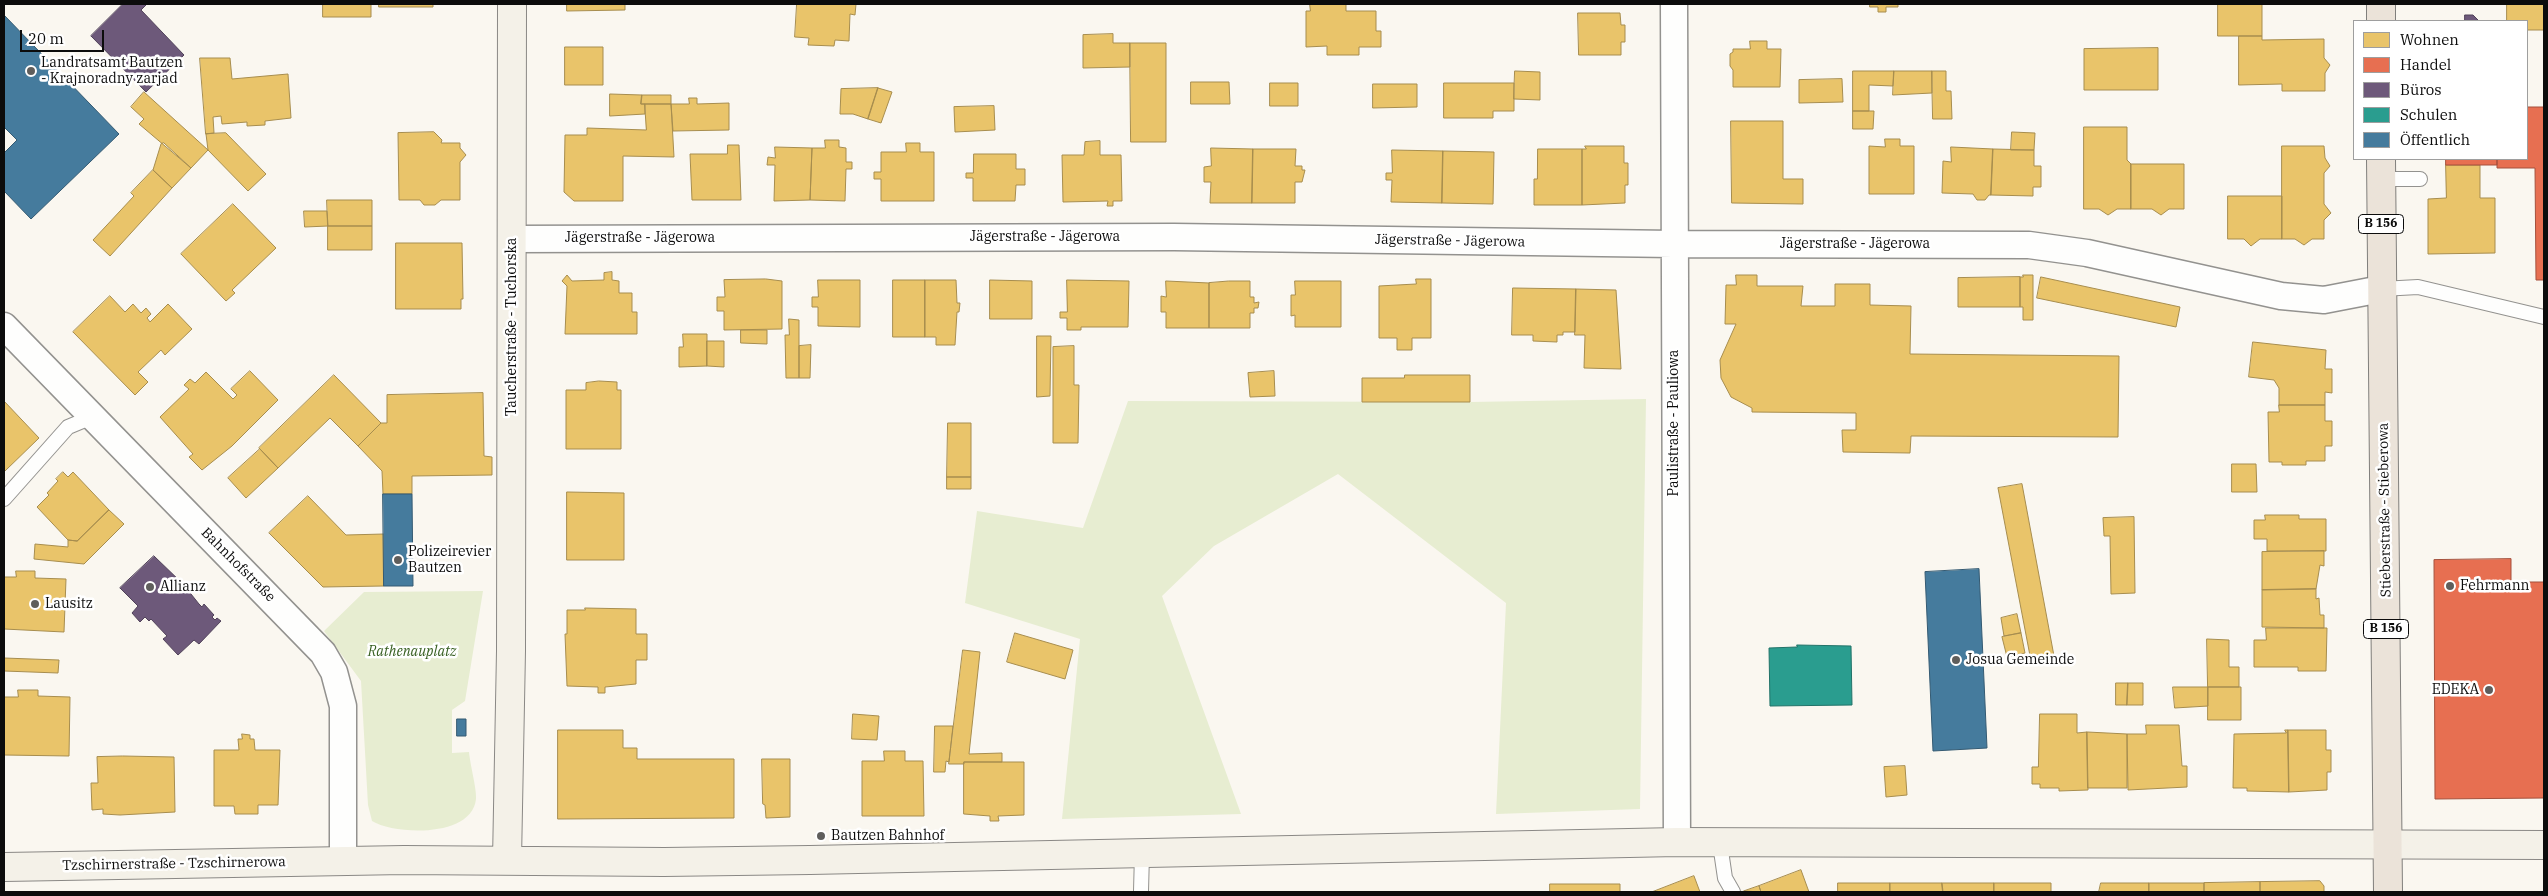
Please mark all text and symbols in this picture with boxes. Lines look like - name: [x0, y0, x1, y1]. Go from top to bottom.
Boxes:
- scale bar: [22, 20, 106, 52]
- legend: [2353, 20, 2528, 160]
- text: 20 m: [28, 29, 64, 48]
- text: Wohnen: [2400, 30, 2459, 49]
- place label: Landratsamt Bautzen - Krajnoradny zarjad: [41, 55, 183, 88]
- text: Handel: [2400, 55, 2451, 74]
- marker: Landratsamt Bautzen - Krajnoradny zarjad: [25, 65, 37, 77]
- text: Büros: [2400, 80, 2442, 99]
- text: Schulen: [2400, 105, 2457, 124]
- text: Öffentlich: [2400, 130, 2470, 149]
- road number: B 156: [2358, 214, 2404, 233]
- street label: Jägerstraße - Jägerowa: [970, 229, 1120, 245]
- street label: Jägerstraße - Jägerowa: [565, 230, 715, 246]
- street label: Jägerstraße - Jägerowa: [1375, 231, 1525, 251]
- street label: Jägerstraße - Jägerowa: [1780, 236, 1930, 252]
- street label: Taucherstraße - Tuchorska: [504, 238, 520, 416]
- street label: Paulistraße - Pauliowa: [1666, 350, 1682, 496]
- street label: Stieberstraße - Stieberowa: [2375, 422, 2395, 598]
- street label: Bahnhofstraße: [197, 524, 279, 606]
- place label: Polizeirevier Bautzen: [408, 544, 491, 576]
- marker: Polizeirevier Bautzen: [392, 554, 404, 566]
- place label: Fehrmann: [2460, 578, 2530, 594]
- place label: Allianz: [160, 579, 206, 595]
- marker: Fehrmann: [2444, 580, 2456, 592]
- marker: Allianz: [144, 581, 156, 593]
- place label: Lausitz: [45, 596, 93, 612]
- marker: Lausitz: [29, 598, 41, 610]
- road number: B 156: [2364, 620, 2408, 638]
- park label: Rathenauplatz: [368, 644, 456, 660]
- place label: Josua Gemeinde: [1966, 652, 2074, 668]
- marker: Josua Gemeinde: [1950, 654, 1962, 666]
- place label: EDEKA: [2432, 682, 2479, 698]
- marker: EDEKA: [2483, 684, 2495, 696]
- place label: Bautzen Bahnhof: [831, 828, 944, 844]
- marker: Bautzen Bahnhof: [815, 830, 827, 842]
- street label: Tzschirnerstraße - Tzschirnerowa: [62, 854, 286, 874]

